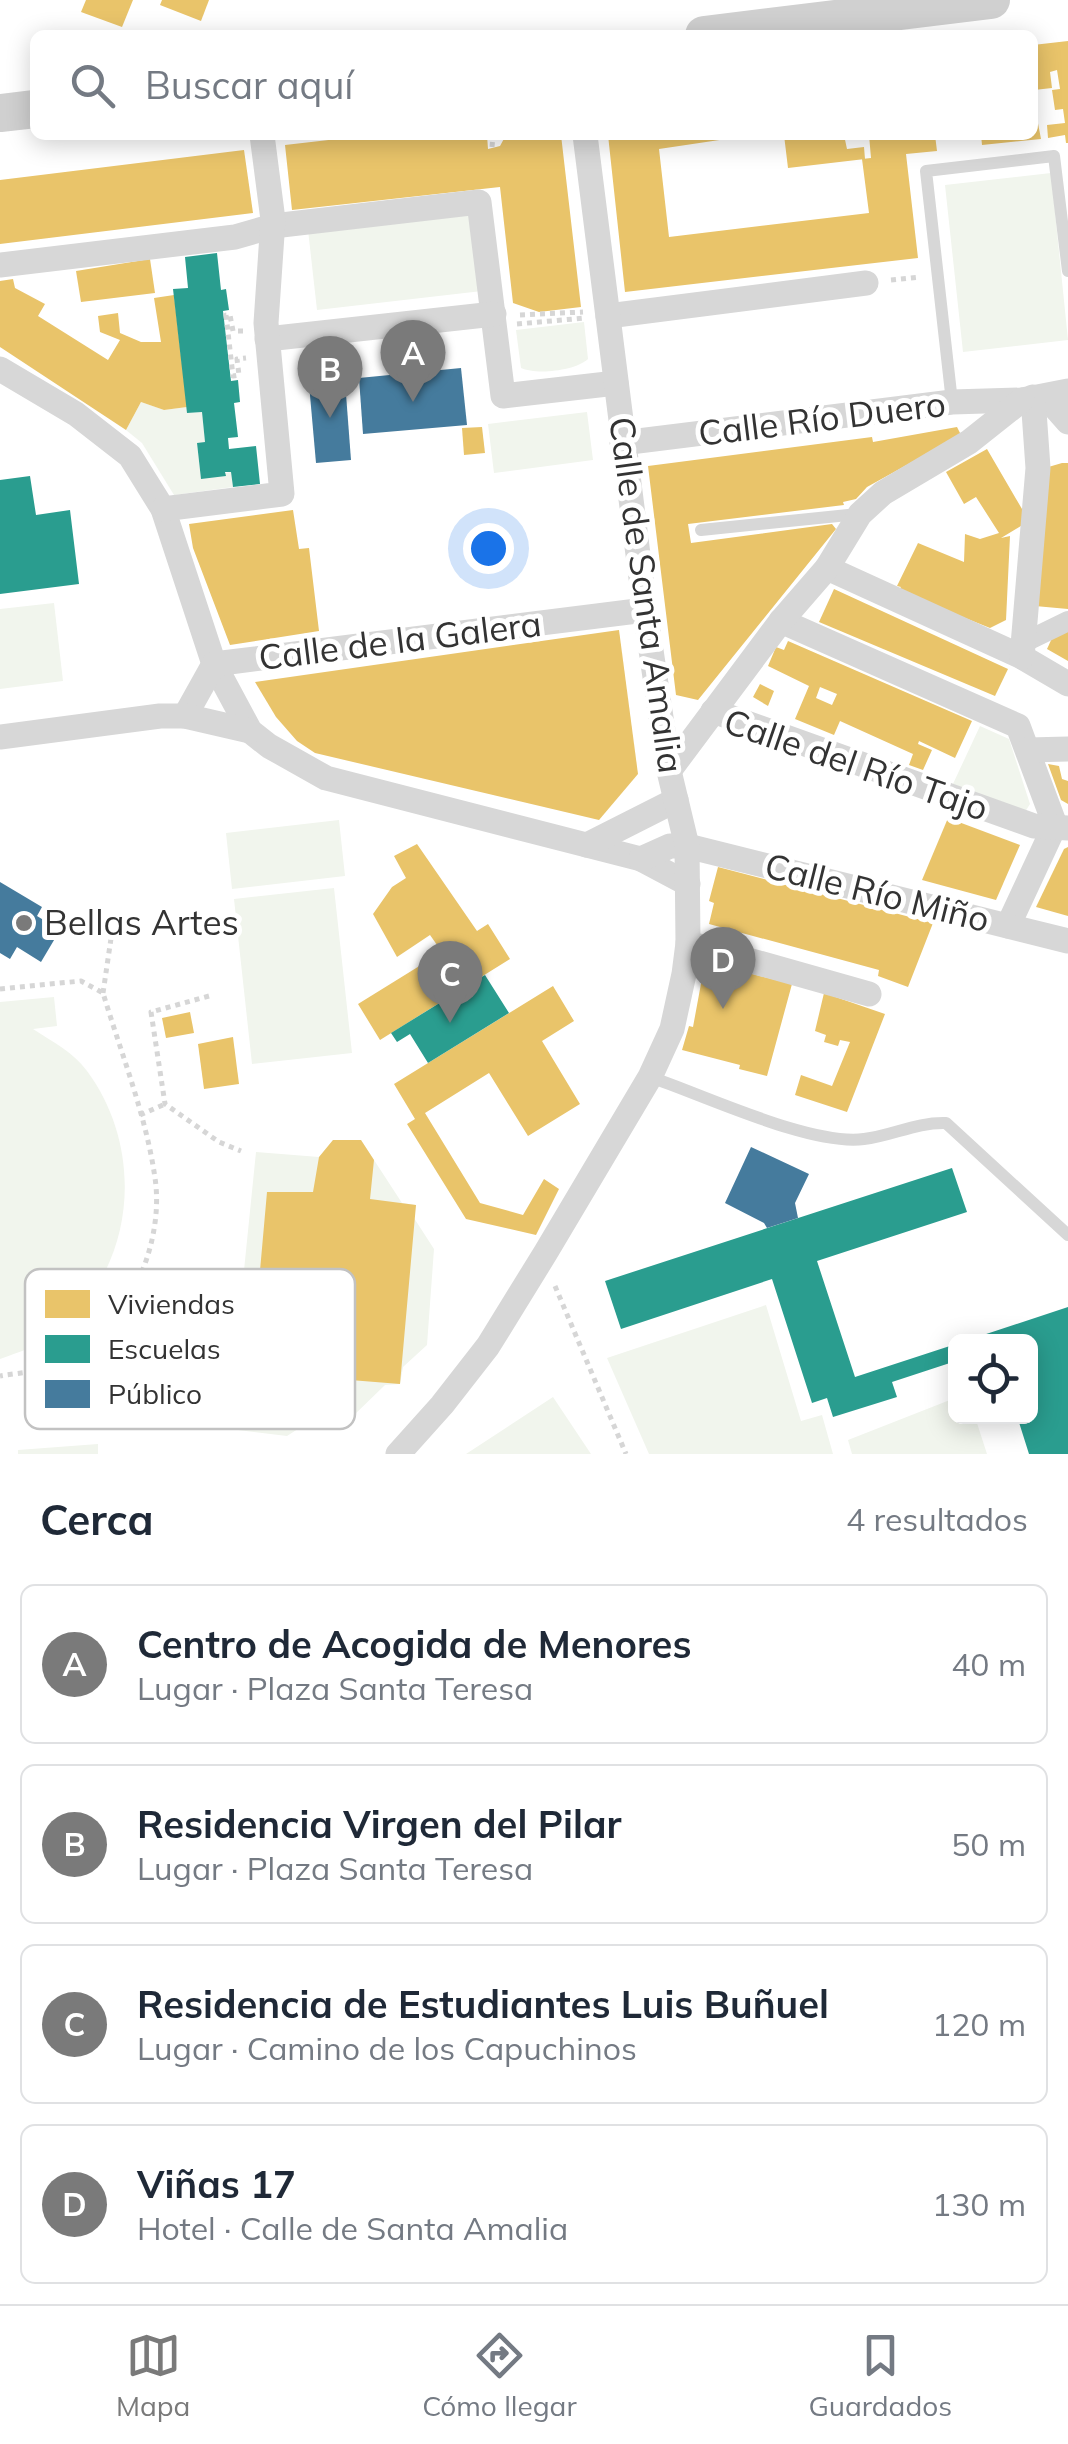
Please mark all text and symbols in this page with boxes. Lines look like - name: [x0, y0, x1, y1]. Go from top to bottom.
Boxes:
- search box: [30, 30, 1038, 140]
- icon: search: [65, 58, 120, 113]
- text: Buscar aquí: [145, 61, 353, 109]
- pin: A: [380, 320, 446, 402]
- pin: B: [298, 336, 362, 418]
- street label: Calle Río Duero: [696, 381, 948, 455]
- street label: Calle de Santa Amalia: [600, 414, 694, 776]
- your location: [463, 523, 514, 574]
- street label: Calle de la Galera: [256, 601, 544, 679]
- street label: Calle del Río Tajo: [719, 698, 994, 830]
- street label: Calle Río Miño: [760, 843, 994, 941]
- place label: Bellas Artes: [44, 900, 239, 944]
- marker: Bellas Artes: [13, 912, 35, 934]
- pin: D: [690, 926, 756, 1009]
- pin: C: [418, 940, 482, 1023]
- legend: [25, 1269, 355, 1429]
- text: Viviendas: [108, 1286, 235, 1321]
- text: Escuelas: [108, 1331, 221, 1366]
- map controls: [948, 1334, 1038, 1424]
- button: locate: [948, 1334, 1038, 1424]
- text: Público: [108, 1376, 202, 1411]
- text: Cerca: [40, 1493, 154, 1546]
- text: 4 resultados: [846, 1499, 1028, 1539]
- text: Centro de Acogida de Menores: [137, 1620, 691, 1668]
- text: A: [62, 1644, 87, 1684]
- text: 40 m: [951, 1644, 1026, 1684]
- text: Lugar · Plaza Santa Teresa: [137, 1668, 533, 1708]
- text: Residencia Virgen del Pilar: [137, 1800, 621, 1848]
- text: B: [63, 1824, 86, 1864]
- text: 50 m: [951, 1824, 1026, 1864]
- text: Lugar · Plaza Santa Teresa: [137, 1848, 533, 1888]
- text: Residencia de Estudiantes Luis Buñuel: [137, 1980, 829, 2028]
- text: C: [64, 2004, 85, 2044]
- text: 120 m: [932, 2004, 1026, 2044]
- text: Lugar · Camino de los Capuchinos: [137, 2028, 637, 2068]
- text: Viñas 17: [137, 2160, 296, 2208]
- text: D: [62, 2184, 87, 2224]
- text: 130 m: [932, 2184, 1026, 2224]
- text: Hotel · Calle de Santa Amalia: [137, 2208, 568, 2248]
- tab: Mapa: [116, 2328, 190, 2423]
- tab: Cómo llegar: [422, 2328, 577, 2423]
- tab: Guardados: [808, 2328, 952, 2423]

